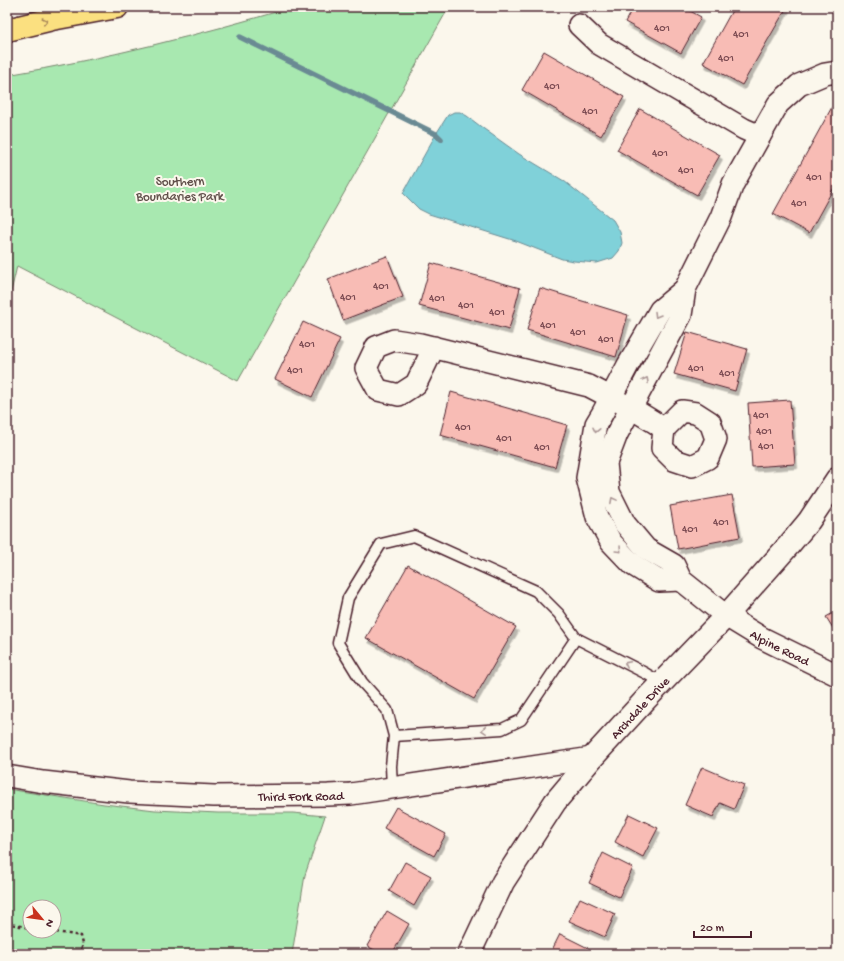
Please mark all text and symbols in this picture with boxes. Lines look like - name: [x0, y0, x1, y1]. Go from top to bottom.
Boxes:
- one-way arrow: [42, 17, 48, 25]
- house number: 401: [654, 23, 670, 35]
- house number: 401: [733, 29, 749, 41]
- house number: 401: [718, 53, 734, 65]
- house number: 401: [544, 81, 560, 93]
- house number: 401: [582, 106, 598, 118]
- house number: 401: [652, 148, 668, 160]
- house number: 401: [678, 165, 694, 177]
- house number: 401: [806, 172, 822, 184]
- park label: Southern Boundaries Park: [135, 175, 225, 205]
- house number: 401: [791, 198, 807, 210]
- house number: 401: [373, 281, 389, 293]
- house number: 401: [340, 292, 356, 304]
- house number: 401: [429, 293, 445, 305]
- house number: 401: [458, 300, 474, 312]
- house number: 401: [489, 307, 505, 319]
- one-way arrow: [654, 311, 662, 318]
- house number: 401: [540, 320, 556, 332]
- house number: 401: [570, 327, 586, 339]
- house number: 401: [598, 334, 614, 346]
- house number: 401: [299, 339, 315, 351]
- house number: 401: [688, 363, 704, 375]
- house number: 401: [287, 365, 303, 377]
- house number: 401: [719, 368, 735, 380]
- one-way arrow: [641, 377, 649, 384]
- house number: 401: [753, 410, 769, 422]
- house number: 401: [455, 422, 471, 434]
- one-way arrow: [592, 426, 601, 433]
- house number: 401: [756, 426, 772, 438]
- house number: 401: [496, 433, 512, 445]
- house number: 401: [758, 441, 774, 453]
- house number: 401: [534, 442, 550, 454]
- one-way arrow: [610, 496, 617, 504]
- house number: 401: [713, 517, 729, 529]
- house number: 401: [682, 524, 698, 536]
- one-way arrow: [614, 545, 622, 553]
- street label: Alpine Road: [747, 628, 812, 671]
- one-way arrow: [624, 661, 632, 669]
- street label: Archdale Drive: [608, 674, 674, 743]
- one-way arrow: [481, 726, 487, 735]
- street label: Third Fork Road: [257, 789, 345, 806]
- north arrow: [22, 899, 62, 939]
- scale bar: [694, 913, 751, 939]
- text: N: [42, 917, 56, 929]
- text: 20 m: [700, 922, 725, 936]

